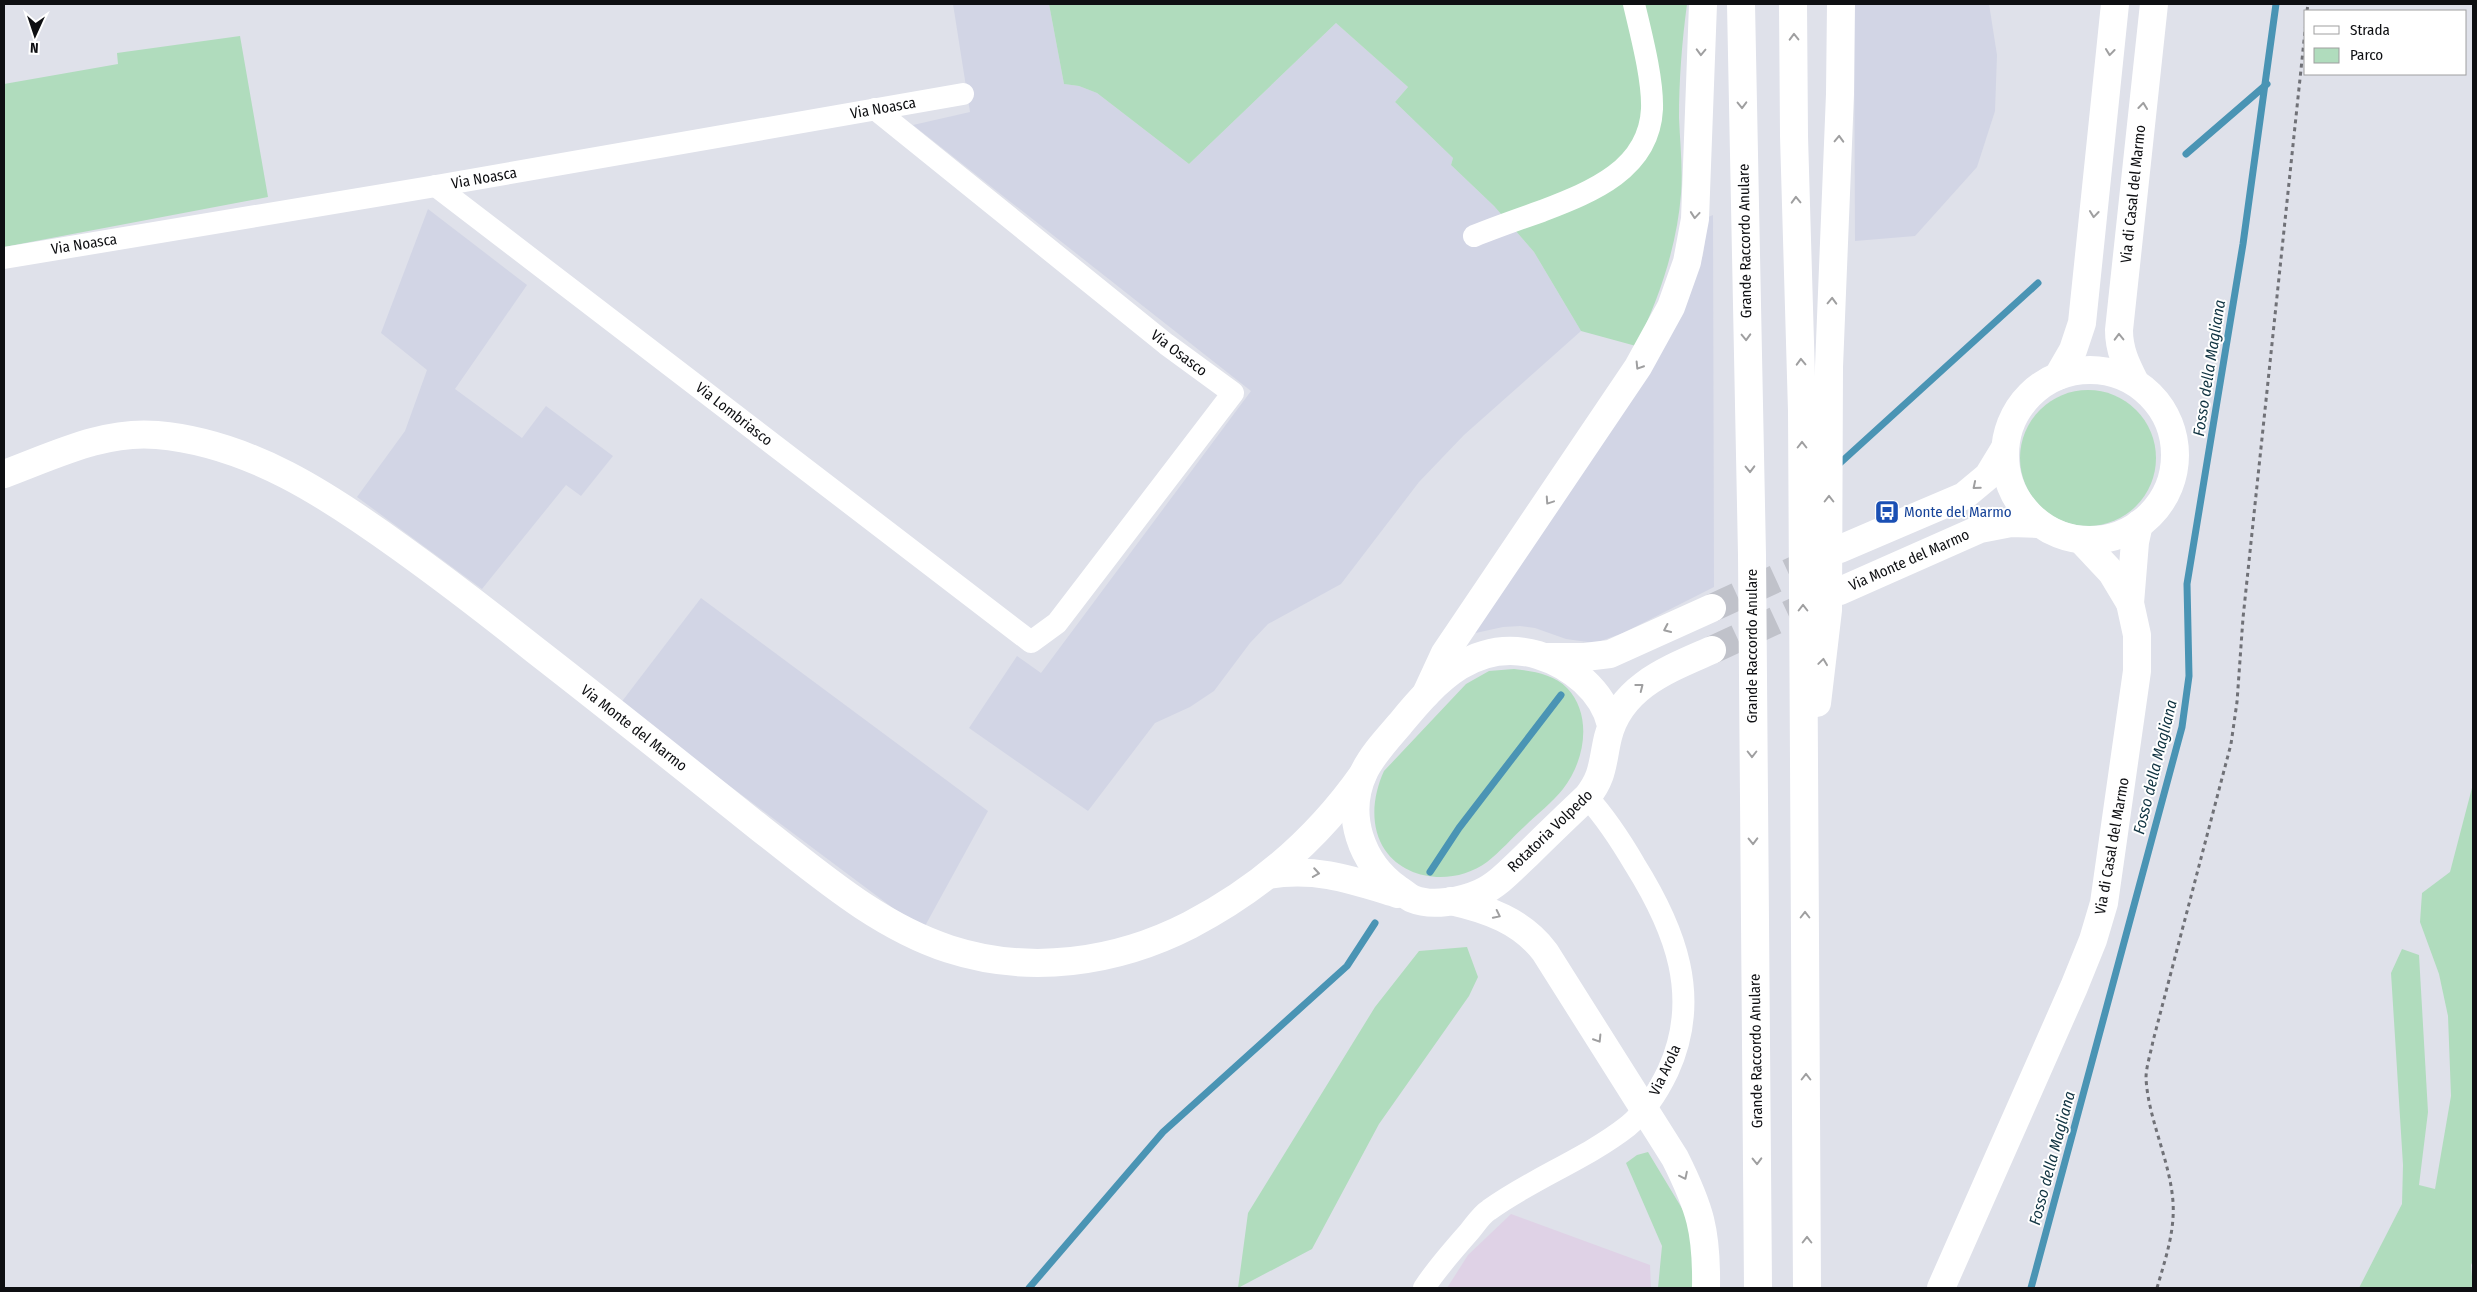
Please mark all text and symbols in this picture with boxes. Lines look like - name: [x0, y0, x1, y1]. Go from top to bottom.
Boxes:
- north arrow: [10, 10, 60, 60]
- legend: [2304, 10, 2467, 75]
- text: Strada: [2350, 21, 2390, 39]
- one-way arrow: [1789, 33, 1799, 40]
- text: N: [30, 39, 39, 56]
- text: Parco: [2350, 46, 2383, 64]
- one-way arrow: [1696, 49, 1706, 57]
- one-way arrow: [2105, 49, 2116, 57]
- street label: Via Noasca: [849, 93, 917, 123]
- one-way arrow: [1737, 101, 1748, 109]
- one-way arrow: [2137, 101, 2148, 109]
- street label: Via di Casal del Marmo: [2117, 124, 2149, 264]
- one-way arrow: [1833, 135, 1844, 143]
- street label: Via Noasca: [450, 163, 518, 193]
- street label: Grande Raccordo Anulare: [1735, 164, 1755, 318]
- one-way arrow: [1791, 195, 1801, 203]
- one-way arrow: [2089, 210, 2100, 218]
- one-way arrow: [1690, 211, 1701, 219]
- street label: Via Noasca: [50, 230, 118, 258]
- one-way arrow: [1827, 297, 1838, 305]
- water label: Fosso della Magliana: [2189, 298, 2229, 438]
- street label: Via Osasco: [1147, 326, 1211, 380]
- one-way arrow: [2114, 333, 2125, 341]
- one-way arrow: [1741, 334, 1752, 342]
- one-way arrow: [1795, 358, 1806, 366]
- one-way arrow: [1636, 360, 1645, 369]
- street label: Via Lombriasco: [692, 378, 776, 450]
- one-way arrow: [1797, 441, 1807, 448]
- one-way arrow: [1745, 466, 1755, 473]
- one-way arrow: [1973, 481, 1982, 490]
- one-way arrow: [1545, 495, 1555, 504]
- one-way arrow: [1824, 495, 1834, 503]
- bus stop icon: Monte del Marmo: [1874, 499, 1900, 525]
- place label: Monte del Marmo: [1904, 503, 2012, 521]
- street label: Via Monte del Marmo: [1846, 525, 1972, 595]
- street label: Grande Raccordo Anulare: [1743, 569, 1761, 723]
- one-way arrow: [1798, 603, 1808, 611]
- one-way arrow: [1663, 622, 1672, 633]
- one-way arrow: [1817, 657, 1828, 665]
- street label: Via Monte del Marmo: [577, 681, 691, 775]
- one-way arrow: [1635, 684, 1644, 693]
- water label: Fosso della Magliana: [2129, 698, 2181, 836]
- one-way arrow: [1747, 750, 1757, 758]
- street label: Via di Casal del Marmo: [2091, 776, 2133, 916]
- street label: Rotatoria Volpedo: [1504, 786, 1596, 876]
- one-way arrow: [1748, 838, 1758, 845]
- one-way arrow: [1312, 867, 1320, 877]
- one-way arrow: [1492, 909, 1501, 920]
- one-way arrow: [1799, 910, 1810, 918]
- street label: Grande Raccordo Anulare: [1746, 974, 1766, 1128]
- one-way arrow: [1591, 1033, 1601, 1042]
- street label: Via Arola: [1645, 1042, 1685, 1098]
- one-way arrow: [1801, 1073, 1811, 1080]
- water label: Fosso della Magliana: [2025, 1089, 2079, 1227]
- one-way arrow: [1752, 1158, 1762, 1165]
- one-way arrow: [1677, 1171, 1688, 1180]
- one-way arrow: [1802, 1235, 1812, 1243]

